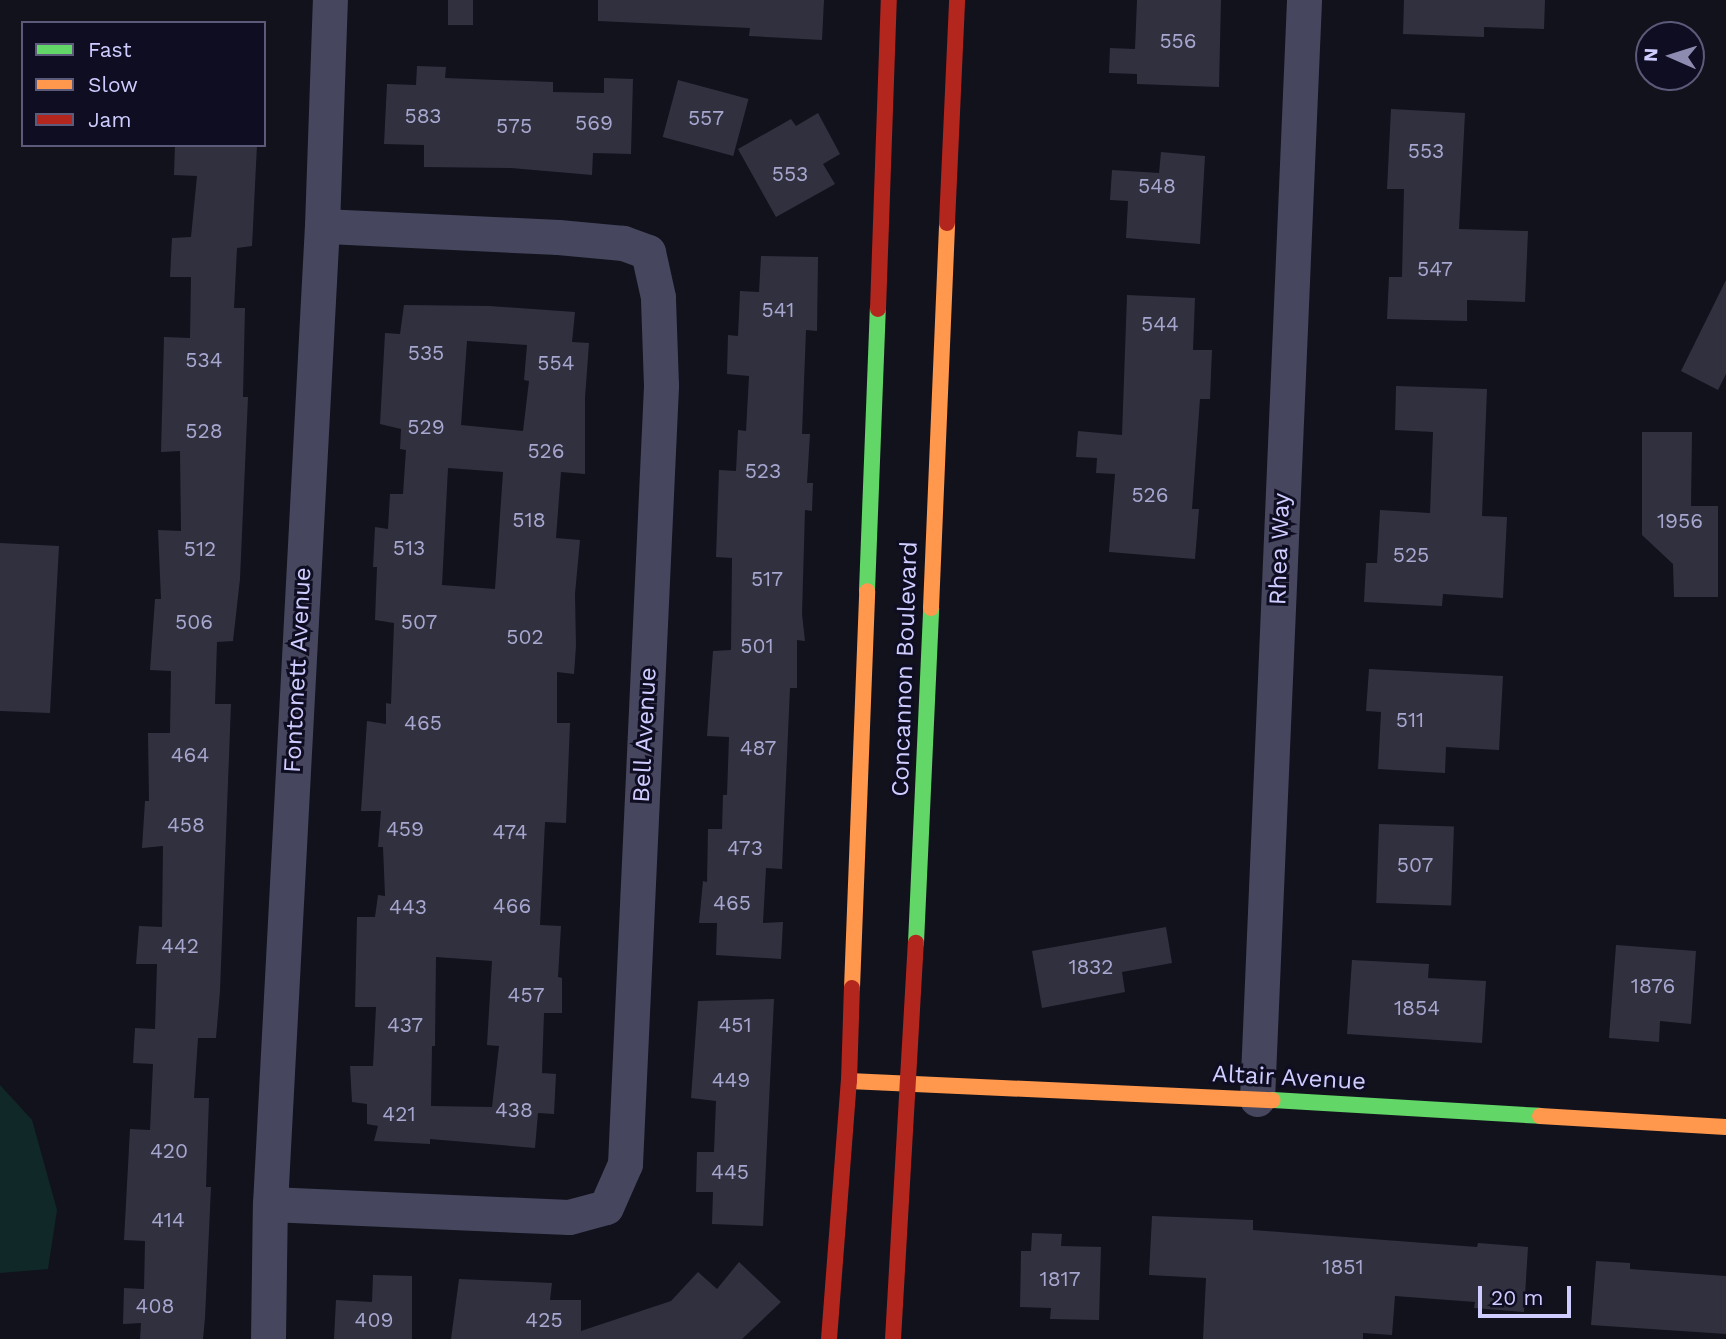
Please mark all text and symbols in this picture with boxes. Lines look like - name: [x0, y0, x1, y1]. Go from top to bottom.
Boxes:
- legend: [21, 21, 266, 147]
- north arrow: [1635, 21, 1705, 91]
- house number: 556: [1159, 28, 1197, 54]
- text: Fast: [88, 37, 132, 62]
- text: N: [1639, 47, 1662, 63]
- text: Slow: [88, 72, 138, 97]
- house number: 583: [405, 103, 441, 129]
- house number: 557: [688, 105, 724, 131]
- text: Jam: [88, 107, 131, 132]
- house number: 569: [575, 110, 613, 136]
- house number: 575: [496, 113, 532, 139]
- house number: 553: [1408, 138, 1444, 164]
- house number: 553: [772, 161, 808, 187]
- house number: 548: [1138, 173, 1176, 199]
- house number: 547: [1417, 256, 1453, 282]
- house number: 541: [762, 297, 794, 323]
- house number: 544: [1141, 311, 1179, 337]
- house number: 535: [408, 340, 444, 366]
- house number: 534: [185, 347, 223, 373]
- house number: 554: [537, 350, 575, 376]
- house number: 529: [407, 414, 445, 440]
- house number: 528: [185, 418, 223, 444]
- house number: 526: [527, 438, 565, 464]
- house number: 523: [745, 458, 781, 484]
- house number: 526: [1131, 482, 1169, 508]
- street label: Rhea Way: [1264, 492, 1296, 606]
- house number: 518: [512, 507, 546, 533]
- house number: 1956: [1657, 508, 1703, 534]
- house number: 513: [393, 535, 425, 561]
- house number: 512: [184, 536, 216, 562]
- street label: Concannon Boulevard: [886, 541, 924, 797]
- house number: 525: [1393, 542, 1429, 568]
- street label: Fontonett Avenue: [278, 566, 318, 774]
- house number: 517: [751, 566, 783, 592]
- house number: 506: [175, 609, 213, 635]
- house number: 507: [401, 609, 437, 635]
- house number: 502: [506, 624, 544, 650]
- house number: 501: [740, 633, 774, 659]
- street label: Bell Avenue: [627, 666, 663, 804]
- house number: 511: [1396, 707, 1424, 733]
- house number: 465: [404, 710, 442, 736]
- house number: 487: [740, 735, 776, 761]
- house number: 464: [171, 742, 209, 768]
- house number: 458: [167, 812, 205, 838]
- house number: 459: [386, 816, 424, 842]
- house number: 474: [493, 819, 527, 845]
- house number: 473: [727, 835, 763, 861]
- house number: 507: [1397, 852, 1433, 878]
- house number: 465: [713, 890, 751, 916]
- house number: 466: [493, 893, 531, 919]
- house number: 443: [389, 894, 427, 920]
- house number: 442: [161, 933, 199, 959]
- house number: 1832: [1068, 954, 1114, 980]
- house number: 1876: [1631, 973, 1675, 999]
- house number: 457: [508, 982, 544, 1008]
- house number: 1854: [1394, 995, 1440, 1021]
- house number: 437: [387, 1012, 423, 1038]
- house number: 451: [718, 1012, 752, 1038]
- street label: Altair Avenue: [1211, 1060, 1367, 1096]
- house number: 449: [712, 1067, 750, 1093]
- house number: 438: [495, 1097, 533, 1123]
- house number: 421: [382, 1101, 416, 1127]
- house number: 420: [150, 1138, 188, 1164]
- house number: 445: [711, 1159, 749, 1185]
- house number: 414: [151, 1207, 185, 1233]
- house number: 1851: [1322, 1254, 1364, 1280]
- house number: 1817: [1039, 1266, 1081, 1292]
- scale bar: [1481, 1272, 1574, 1316]
- text: 20 m: [1491, 1285, 1543, 1310]
- house number: 408: [136, 1293, 174, 1319]
- house number: 409: [355, 1307, 393, 1333]
- house number: 425: [525, 1307, 563, 1333]

